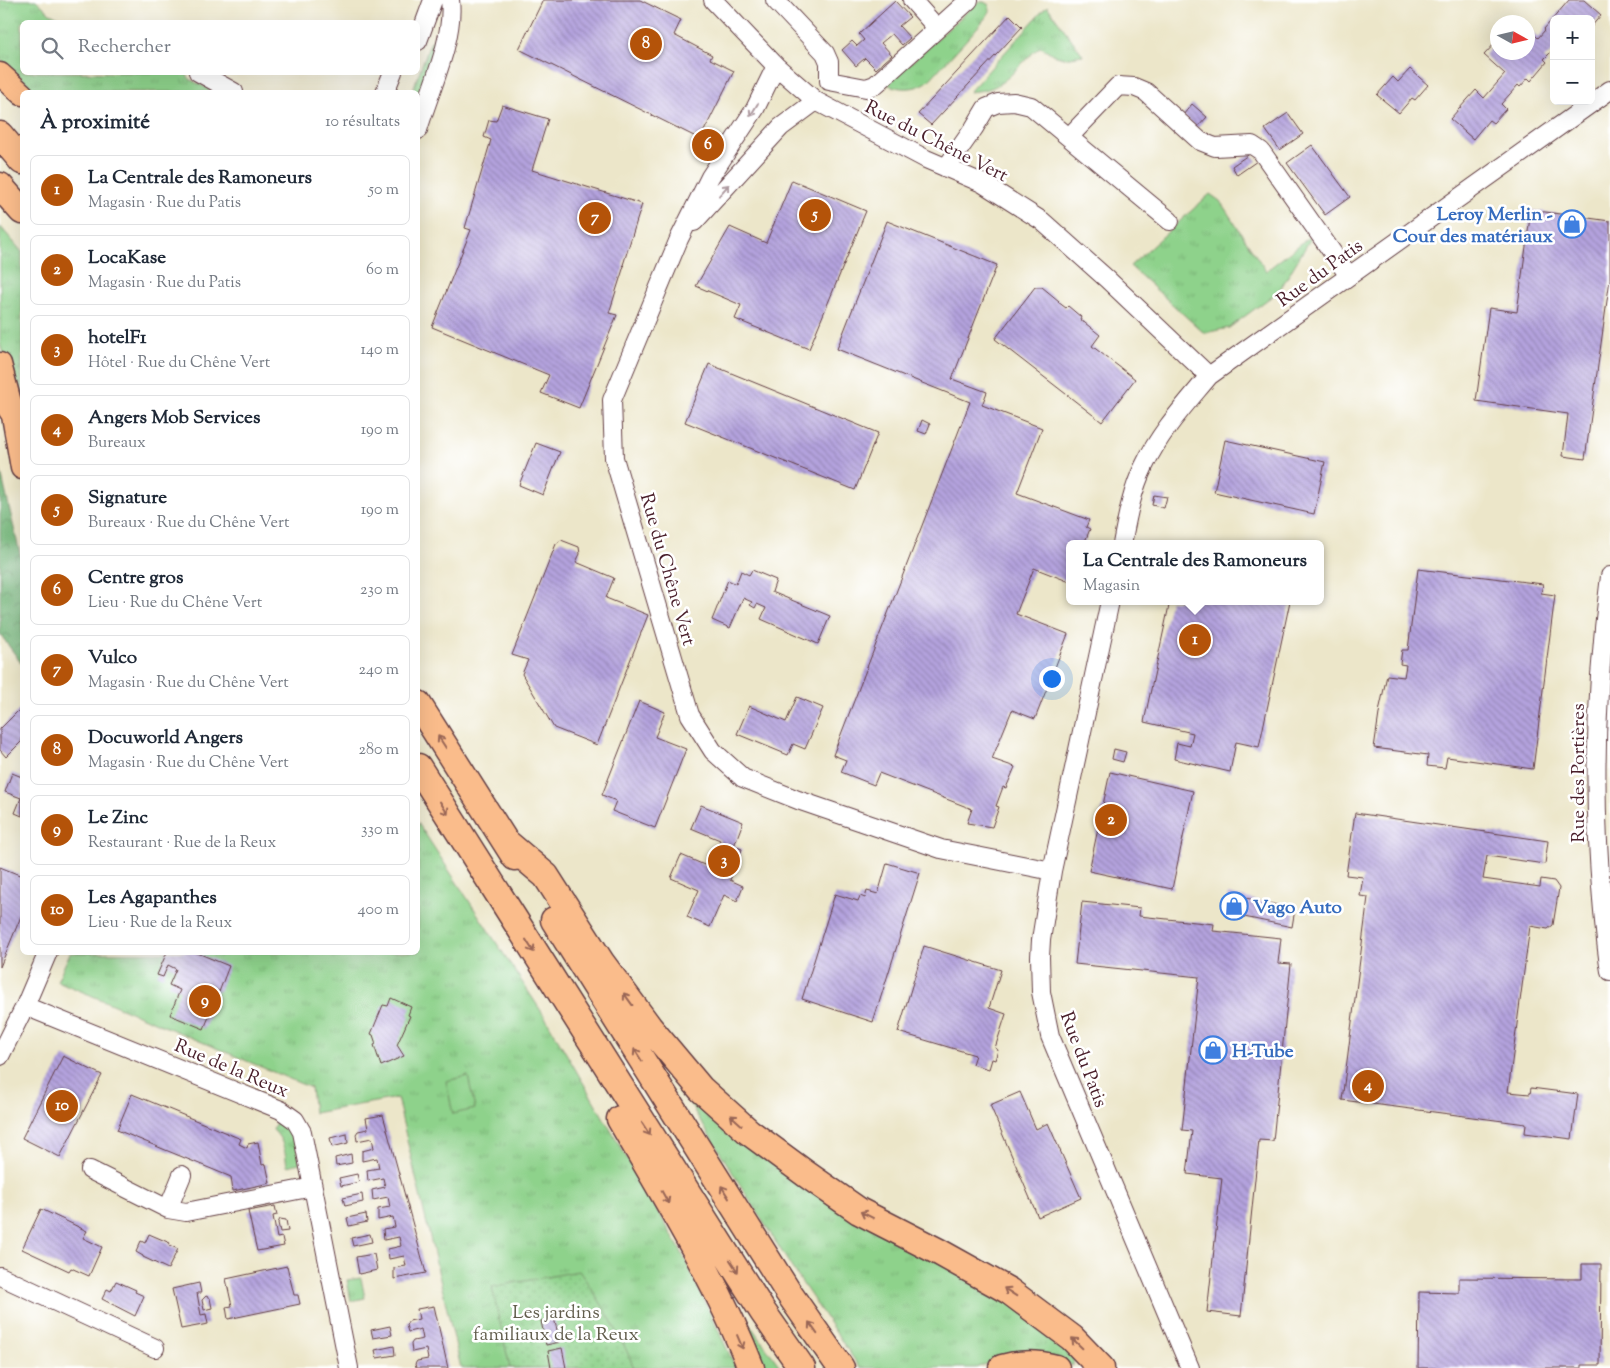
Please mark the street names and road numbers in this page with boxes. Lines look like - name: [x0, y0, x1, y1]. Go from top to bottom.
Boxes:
- street label: Rue du Chêne Vert: [860, 94, 1013, 190]
- street label: Rue du Patis: [1272, 233, 1369, 315]
- street label: Rue du Chêne Vert: [632, 490, 701, 650]
- street label: Rue des Portières: [1566, 703, 1593, 843]
- street label: Rue du Patis: [1052, 1008, 1113, 1112]
- street label: Rue de la Reux: [170, 1033, 292, 1106]

